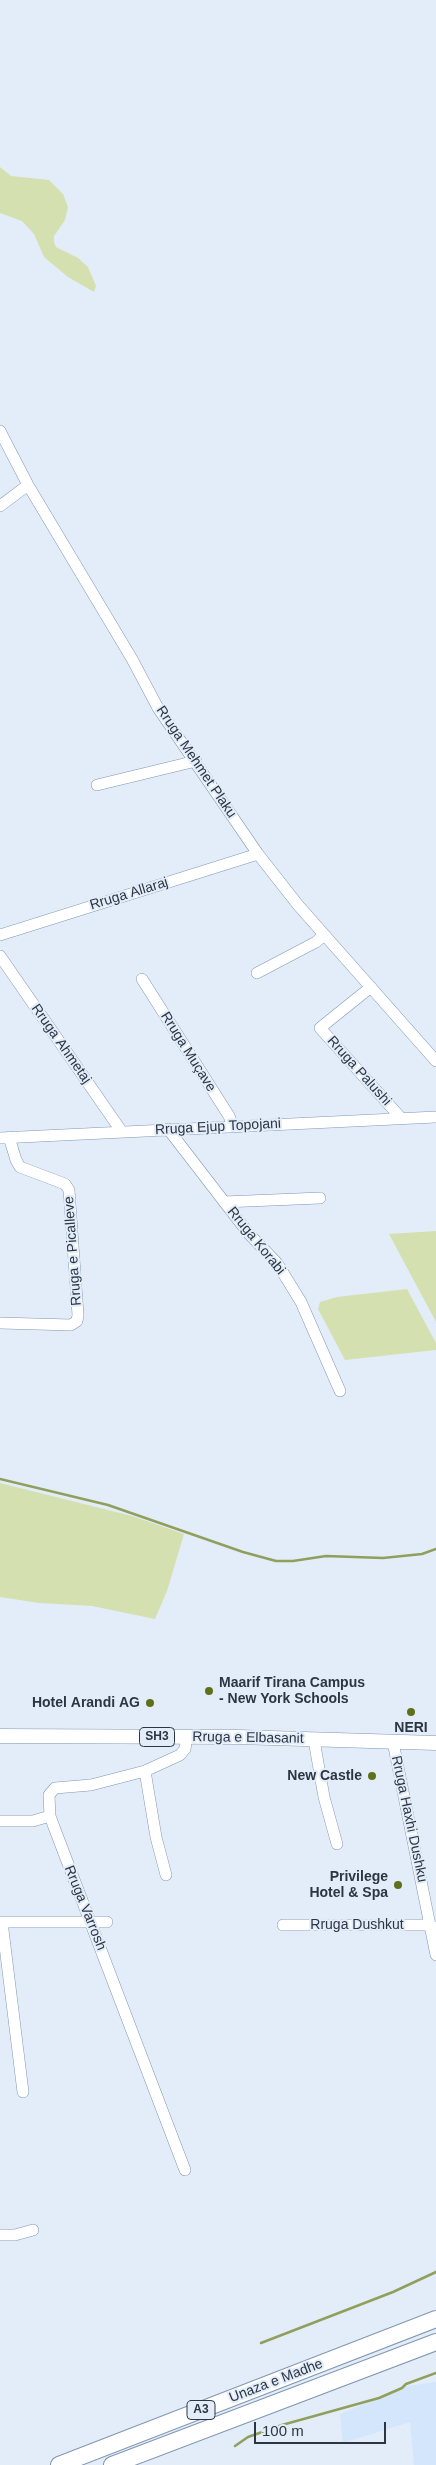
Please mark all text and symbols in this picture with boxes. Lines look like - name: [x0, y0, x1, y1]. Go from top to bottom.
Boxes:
- street label: Rruga Mehmet Plaku: [152, 703, 240, 821]
- street label: Rruga Allaraj: [88, 874, 170, 914]
- street label: Rruga Ahmetaj: [27, 1001, 95, 1087]
- street label: Rruga Muçave: [157, 1009, 219, 1095]
- street label: Rruga Palushi: [323, 1033, 395, 1109]
- street label: Rruga Ejup Topojani: [155, 1115, 281, 1139]
- street label: Rruga e Picalleve: [61, 1196, 85, 1306]
- street label: Rruga Korabi: [224, 1204, 288, 1278]
- place label: Maarif Tirana Campus - New York Schools: [219, 1675, 365, 1708]
- marker: Maarif Tirana Campus - New York Schools: [203, 1685, 215, 1697]
- place label: Hotel Arandi AG: [32, 1695, 140, 1711]
- marker: Hotel Arandi AG: [144, 1697, 156, 1709]
- marker: NERI: [405, 1706, 417, 1718]
- place label: NERI: [394, 1720, 428, 1736]
- road number: SH3: [140, 1728, 174, 1746]
- street label: Rruga e Elbasanit: [192, 1729, 304, 1747]
- street label: Rruga Haxhi Dushku: [387, 1754, 431, 1884]
- place label: New Castle: [287, 1768, 362, 1784]
- marker: New Castle: [366, 1770, 378, 1782]
- street label: Rruga Varrosh: [60, 1863, 110, 1953]
- place label: Privilege Hotel & Spa: [309, 1869, 388, 1901]
- marker: Privilege Hotel & Spa: [392, 1879, 404, 1891]
- street label: Rruga Dushkut: [310, 1917, 404, 1933]
- street label: Unaza e Madhe: [227, 2355, 325, 2407]
- road number: A3: [187, 2400, 215, 2420]
- scale bar: [256, 2412, 388, 2444]
- text: 100 m: [262, 2422, 304, 2439]

